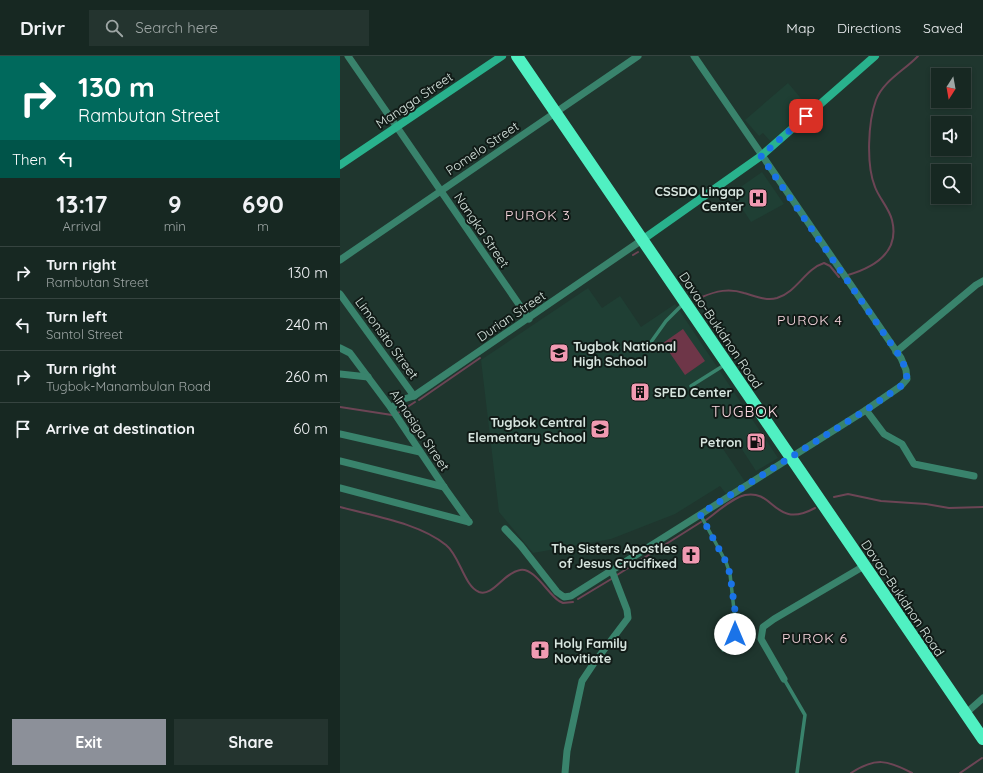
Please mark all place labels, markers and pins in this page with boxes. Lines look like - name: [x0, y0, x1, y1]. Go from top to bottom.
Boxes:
- pin: [789, 99, 823, 133]
- place label: CSSDO Lingap Center: [655, 183, 744, 214]
- hospital icon: CSSDO Lingap Center: [747, 187, 769, 209]
- place label: Tugbok National High School: [573, 338, 676, 369]
- school or university icon: Tugbok National High School: [548, 342, 570, 364]
- building icon: SPED Center: [629, 381, 651, 403]
- place label: SPED Center: [654, 384, 732, 400]
- place label: Tugbok Central Elementary School: [468, 414, 586, 445]
- school or university icon: Tugbok Central Elementary School: [589, 418, 611, 440]
- fuel station icon: Petron: [745, 431, 767, 453]
- place label: Petron: [700, 434, 742, 450]
- place label: The Sisters Apostles of Jesus Crucifixed: [551, 540, 677, 571]
- church icon: The Sisters Apostles of Jesus Crucifixed: [680, 544, 702, 566]
- place label: Holy Family Novitiate: [554, 635, 627, 666]
- church icon: Holy Family Novitiate: [529, 639, 551, 661]

